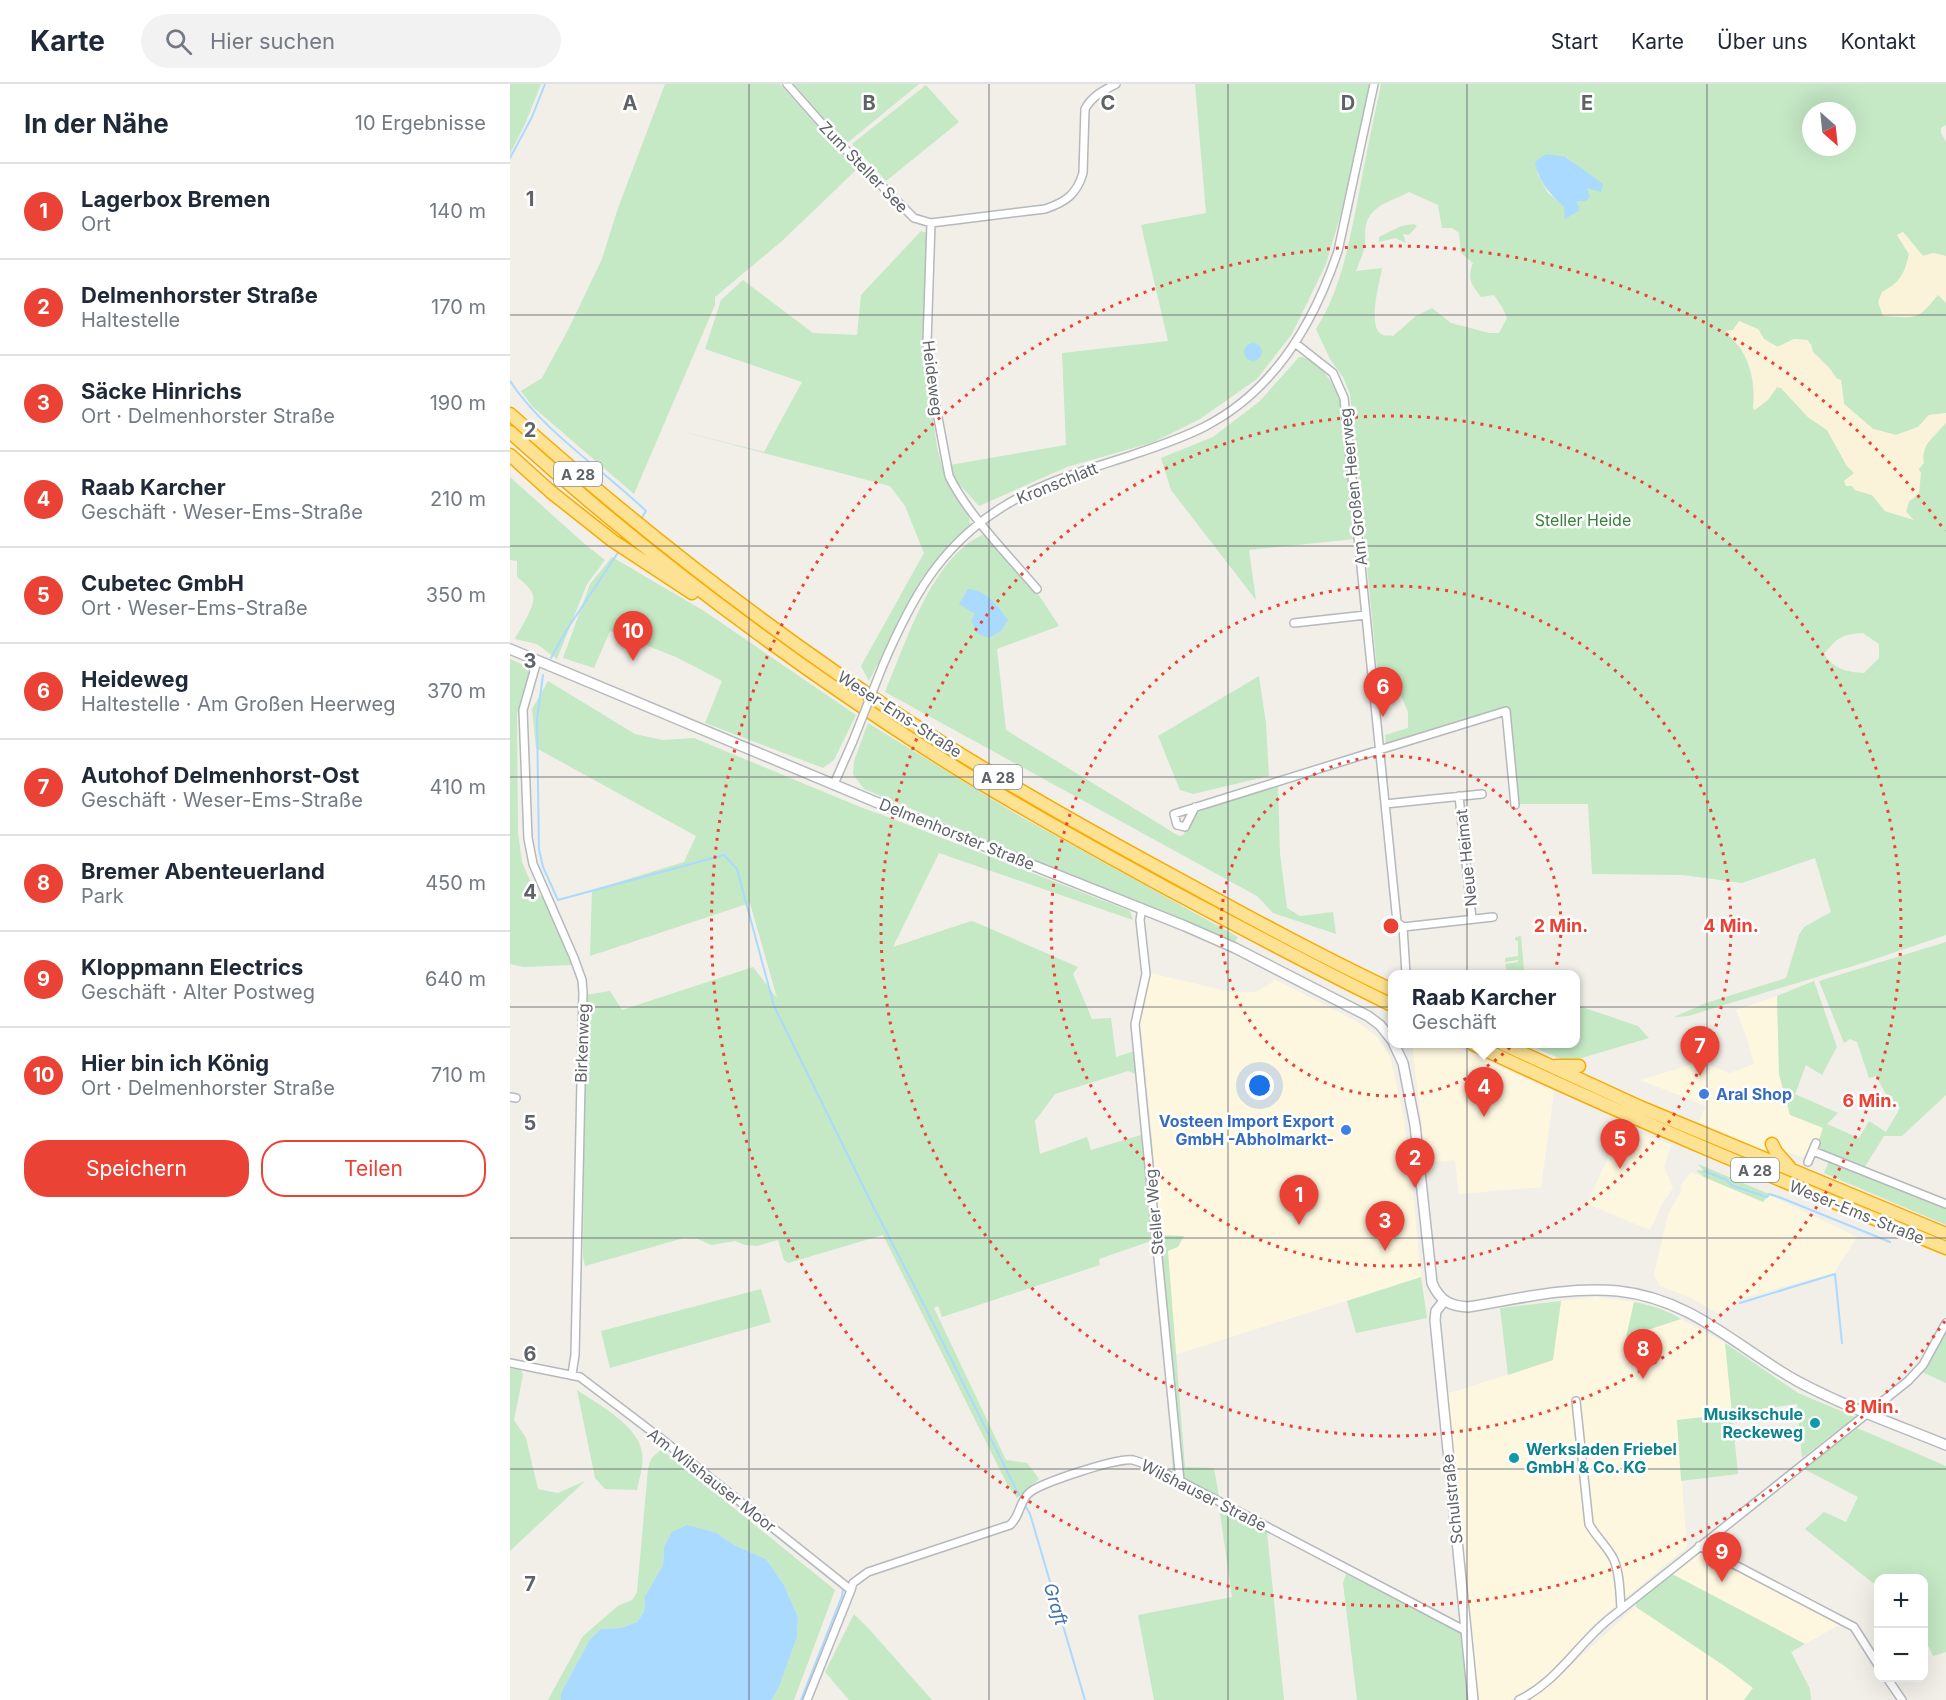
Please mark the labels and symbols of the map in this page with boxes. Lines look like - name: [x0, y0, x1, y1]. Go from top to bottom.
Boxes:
- text: A: [623, 91, 638, 115]
- text: B: [862, 91, 876, 115]
- text: C: [1101, 91, 1115, 115]
- text: D: [1341, 91, 1355, 115]
- text: E: [1581, 91, 1593, 115]
- north arrow: [1802, 102, 1856, 156]
- street label: Zum Steller See: [815, 117, 913, 217]
- text: 1: [526, 187, 534, 211]
- street label: Heideweg: [918, 339, 948, 417]
- street label: Am Großen Heerweg: [1335, 407, 1371, 567]
- text: 2: [524, 418, 536, 442]
- street label: Kronschlatt: [1014, 458, 1100, 508]
- road number: A 28: [554, 462, 602, 486]
- park label: Steller Heide: [1535, 510, 1631, 530]
- pin: 10: [614, 612, 652, 661]
- text: 3: [524, 649, 536, 673]
- street label: Weser-Ems-Straße: [834, 666, 966, 762]
- pin: 6: [1364, 668, 1402, 717]
- road number: A 28: [974, 765, 1022, 789]
- street label: Delmenhorster Straße: [876, 794, 1038, 874]
- street label: Neue Heimat: [1451, 808, 1481, 908]
- text: 4: [523, 880, 537, 904]
- text: 2 Min.: [1534, 915, 1588, 936]
- text: 4 Min.: [1703, 915, 1759, 936]
- centre of rings: [1381, 916, 1401, 936]
- street label: Birkenweg: [571, 1003, 593, 1083]
- pin: 7: [1680, 1026, 1720, 1076]
- pin: 4: [1464, 1068, 1504, 1117]
- your location: [1245, 1071, 1274, 1100]
- place label: Aral Shop: [1716, 1084, 1792, 1104]
- marker: Aral Shop: [1697, 1087, 1711, 1101]
- text: 6 Min.: [1843, 1090, 1897, 1111]
- text: 5: [524, 1111, 536, 1135]
- place label: Vosteen Import Export GmbH -Abholmarkt-: [1159, 1111, 1334, 1149]
- pin: 5: [1600, 1120, 1640, 1169]
- marker: Vosteen Import Export GmbH -Abholmarkt-: [1339, 1123, 1353, 1137]
- pin: 2: [1396, 1138, 1434, 1188]
- road number: A 28: [1731, 1158, 1779, 1182]
- street label: Steller Weg: [1140, 1168, 1168, 1256]
- pin: 1: [1280, 1176, 1318, 1225]
- street label: Weser-Ems-Straße: [1787, 1176, 1927, 1248]
- pin: 3: [1366, 1202, 1404, 1251]
- pin: 8: [1624, 1330, 1662, 1379]
- text: 6: [524, 1342, 537, 1366]
- text: 8 Min.: [1845, 1396, 1899, 1417]
- place label: Musikschule Reckeweg: [1703, 1404, 1803, 1442]
- marker: Musikschule Reckeweg: [1808, 1416, 1822, 1430]
- street label: Am Wilshauser Moor: [644, 1424, 780, 1536]
- place label: Werksladen Friebel GmbH & Co. KG: [1526, 1439, 1677, 1477]
- marker: Werksladen Friebel GmbH & Co. KG: [1507, 1451, 1521, 1465]
- street label: Schulstraße: [1437, 1453, 1467, 1545]
- street label: Wilshauser Straße: [1138, 1455, 1270, 1535]
- pin: 9: [1702, 1532, 1742, 1582]
- text: 7: [524, 1572, 536, 1596]
- water label: Graft: [1040, 1580, 1073, 1629]

